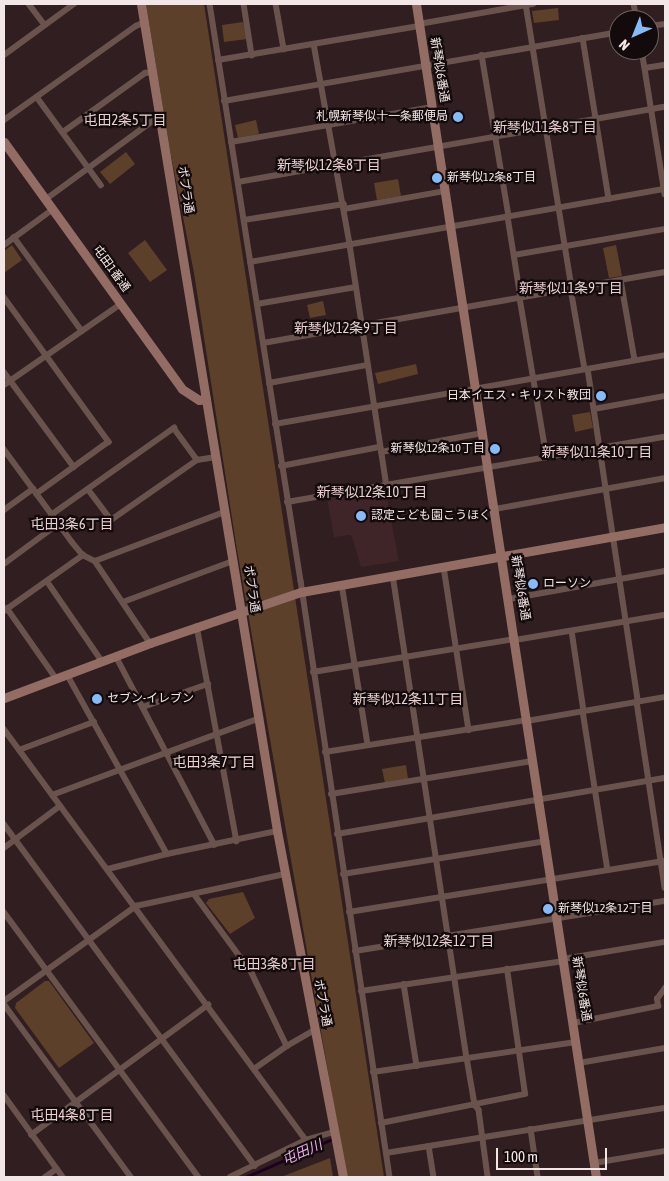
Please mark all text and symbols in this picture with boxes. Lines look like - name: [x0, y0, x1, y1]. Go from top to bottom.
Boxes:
- north arrow: [609, 10, 659, 60]
- street label: 新琴似6番通: [427, 36, 451, 104]
- text: N: [616, 36, 633, 54]
- place label: 札幌新琴似十一条郵便局: [316, 110, 448, 124]
- marker: 札幌新琴似十一条郵便局: [452, 111, 464, 123]
- district label: 屯田2条5丁目: [83, 112, 167, 128]
- district label: 新琴似11条8丁目: [493, 119, 597, 135]
- district label: 新琴似12条8丁目: [277, 157, 381, 173]
- street label: ポプラ通: [174, 165, 196, 215]
- place label: 新琴似12条8丁目: [447, 171, 536, 185]
- marker: 新琴似12条8丁目: [431, 172, 443, 184]
- street label: 屯田1番通: [89, 243, 133, 295]
- district label: 新琴似11条9丁目: [519, 280, 623, 296]
- district label: 新琴似12条9丁目: [294, 320, 398, 336]
- place label: 日本イエス・キリスト教団: [447, 389, 591, 403]
- marker: 日本イエス・キリスト教団: [595, 390, 607, 402]
- place label: 新琴似12条10丁目: [390, 442, 485, 456]
- marker: 新琴似12条10丁目: [489, 443, 501, 455]
- district label: 新琴似11条10丁目: [542, 444, 652, 460]
- district label: 新琴似12条10丁目: [317, 484, 427, 500]
- place label: 認定こども園こうほく: [371, 509, 491, 523]
- marker: 認定こども園こうほく: [355, 510, 367, 522]
- district label: 屯田3条6丁目: [30, 516, 114, 532]
- street label: 新琴似6番通: [508, 554, 532, 622]
- street label: ポプラ通: [240, 564, 262, 614]
- place label: ローソン: [543, 577, 591, 591]
- marker: ローソン: [527, 578, 539, 590]
- district label: 新琴似12条11丁目: [353, 691, 463, 707]
- place label: セブン-イレブン: [107, 692, 194, 706]
- marker: セブン-イレブン: [91, 693, 103, 705]
- district label: 屯田3条7丁目: [172, 754, 256, 770]
- place label: 新琴似12条12丁目: [558, 902, 653, 916]
- marker: 新琴似12条12丁目: [542, 903, 554, 915]
- district label: 新琴似12条12丁目: [384, 933, 494, 949]
- street label: 新琴似6番通: [569, 955, 593, 1023]
- district label: 屯田3条8丁目: [232, 956, 316, 972]
- street label: ポプラ通: [310, 978, 334, 1028]
- district label: 屯田4条8丁目: [30, 1107, 114, 1123]
- water label: 屯田川: [279, 1136, 325, 1168]
- scale bar: [499, 1138, 610, 1170]
- text: 100 m: [504, 1148, 538, 1165]

